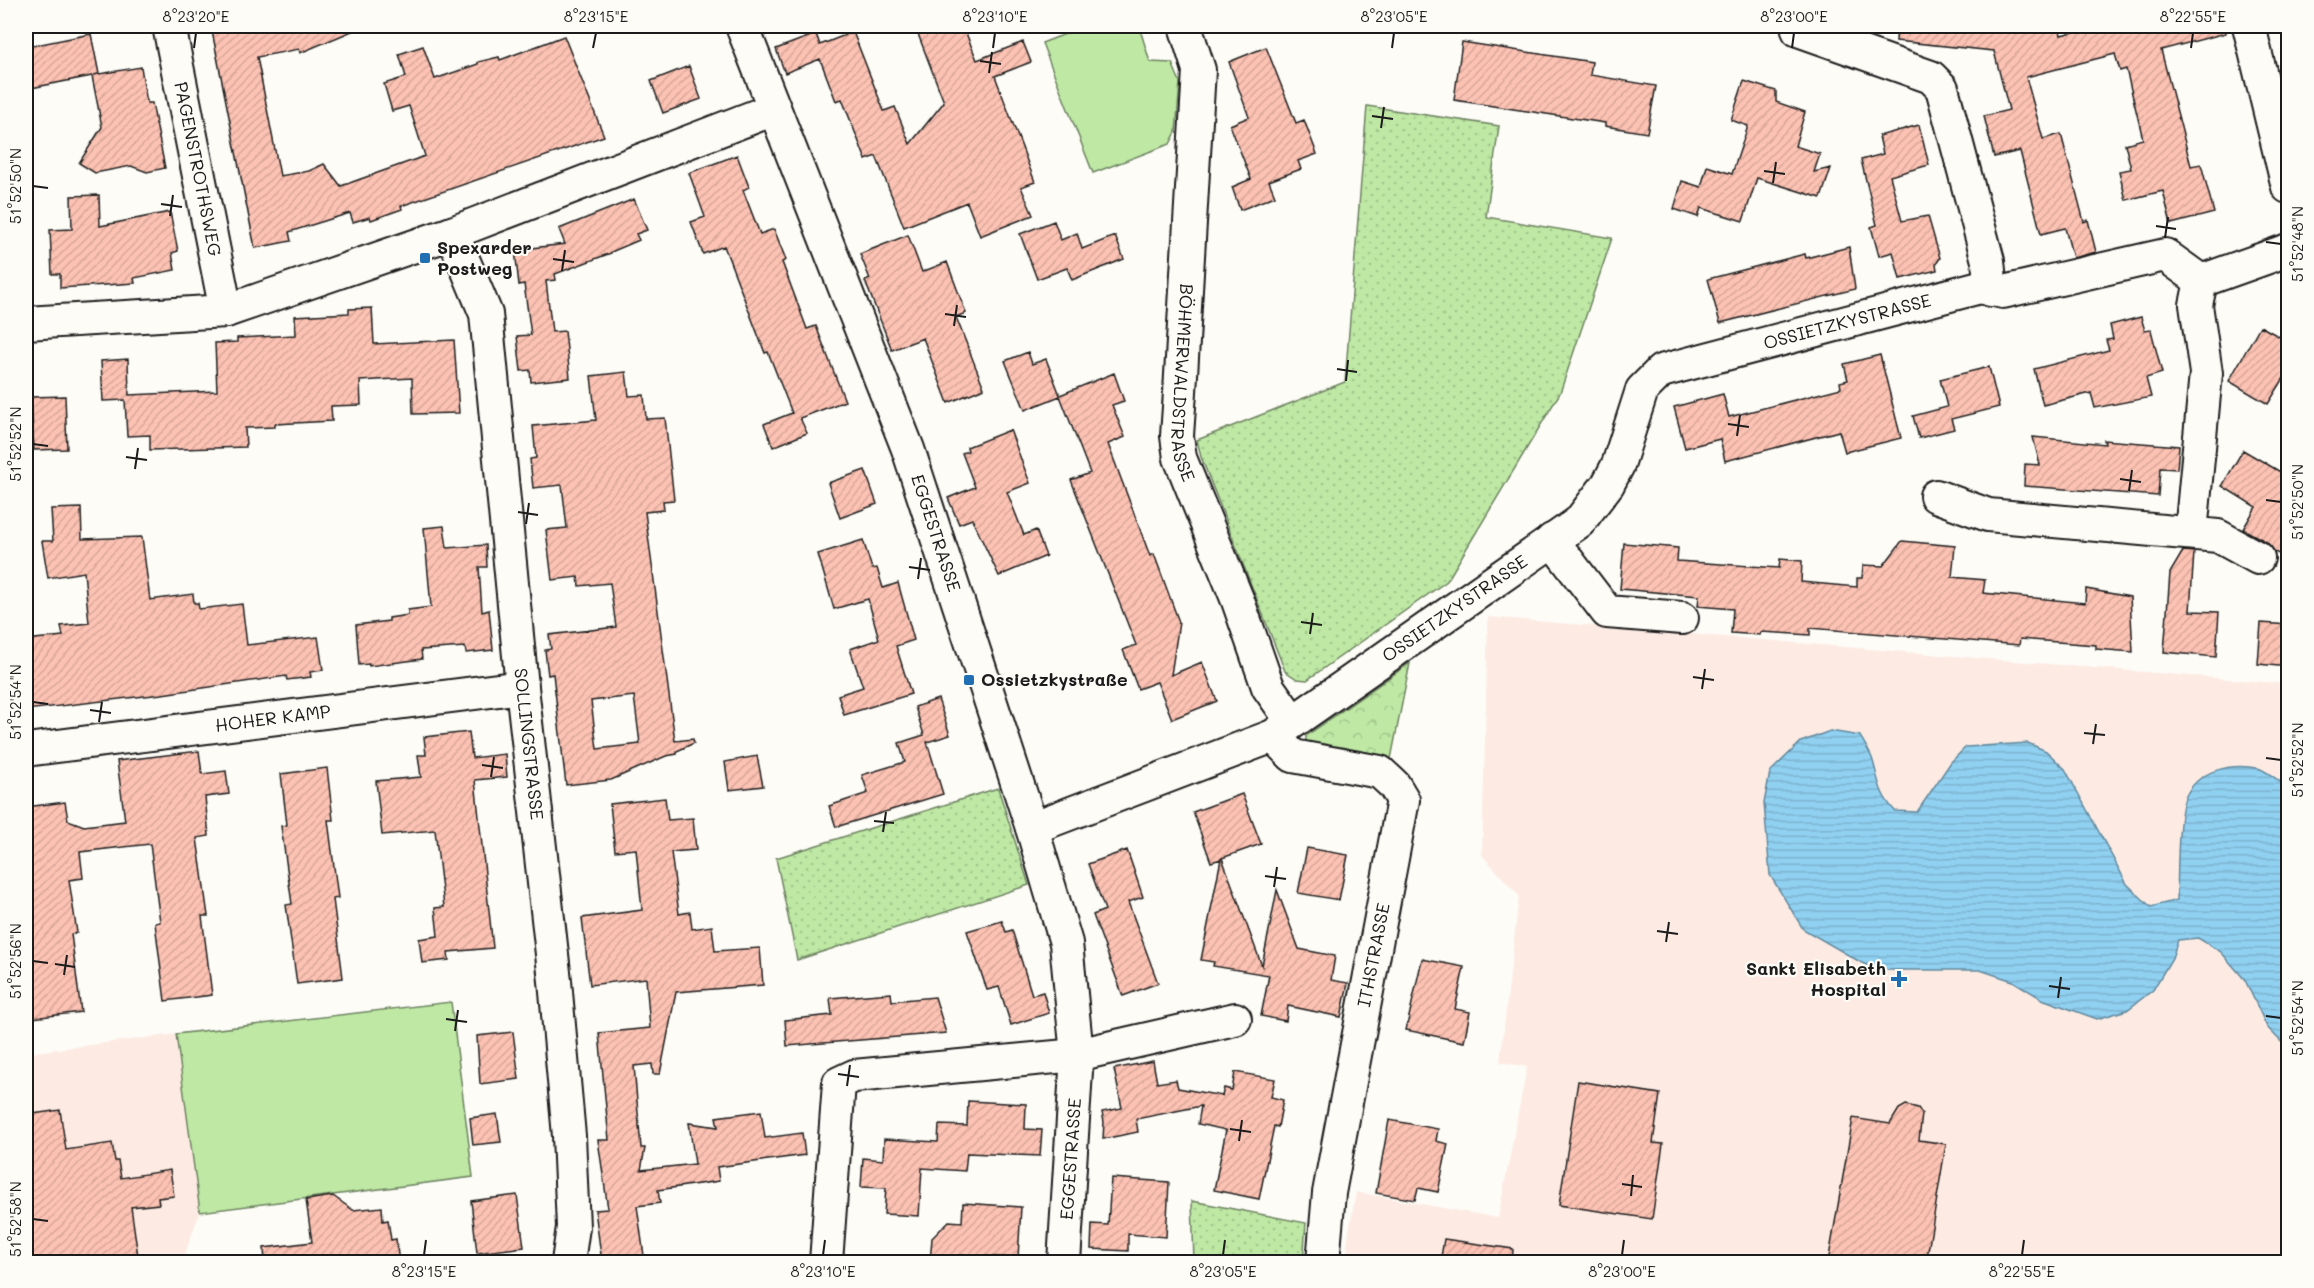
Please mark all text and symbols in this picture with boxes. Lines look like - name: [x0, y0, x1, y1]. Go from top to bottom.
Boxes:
- text: 8°23'20"E: [163, 6, 230, 26]
- text: 8°23'15"E: [564, 6, 629, 26]
- text: 8°23'10"E: [962, 6, 1028, 26]
- text: 8°23'05"E: [1360, 6, 1428, 26]
- text: 8°23'00"E: [1760, 6, 1828, 26]
- text: 8°22'55"E: [2160, 6, 2227, 26]
- street label: PAGENSTROTHSWEG: [169, 80, 228, 258]
- text: 51°52'50"N: [5, 148, 25, 224]
- text: 51°52'48"N: [2287, 206, 2307, 282]
- place label: Spexarder Postweg: [437, 235, 532, 280]
- marker: Spexarder Postweg: [418, 251, 432, 265]
- street label: BÖHMERWALDSTRASSE: [1166, 283, 1201, 485]
- street label: OSSIETZKYSTRASSE: [1761, 287, 1934, 355]
- text: 51°52'52"N: [5, 406, 25, 482]
- text: 51°52'50"N: [2287, 464, 2307, 540]
- street label: EGGESTRASSE: [906, 471, 967, 595]
- street label: OSSIETZKYSTRASSE: [1377, 549, 1532, 667]
- text: 51°52'54"N: [5, 664, 25, 740]
- street label: SOLLINGSTRASSE: [509, 667, 550, 821]
- place label: Ossietzkystraße: [981, 667, 1128, 691]
- marker: Ossietzkystraße: [962, 673, 976, 687]
- street label: HOHER KAMP: [214, 698, 332, 737]
- text: 51°52'52"N: [2287, 722, 2307, 798]
- street label: ITHSTRASSE: [1351, 901, 1395, 1009]
- text: 51°52'56"N: [5, 923, 25, 999]
- place label: Sankt Elisabeth Hospital: [1746, 956, 1886, 1001]
- marker: Sankt Elisabeth Hospital: [1890, 970, 1908, 988]
- text: 51°52'54"N: [2287, 980, 2307, 1056]
- street label: EGGESTRASSE: [1054, 1097, 1086, 1221]
- text: 51°52'58"N: [5, 1181, 25, 1257]
- text: 8°23'15"E: [392, 1261, 457, 1281]
- text: 8°23'10"E: [790, 1261, 856, 1281]
- text: 8°23'05"E: [1189, 1261, 1257, 1281]
- text: 8°23'00"E: [1588, 1261, 1656, 1281]
- text: 8°22'55"E: [1989, 1261, 2056, 1281]

